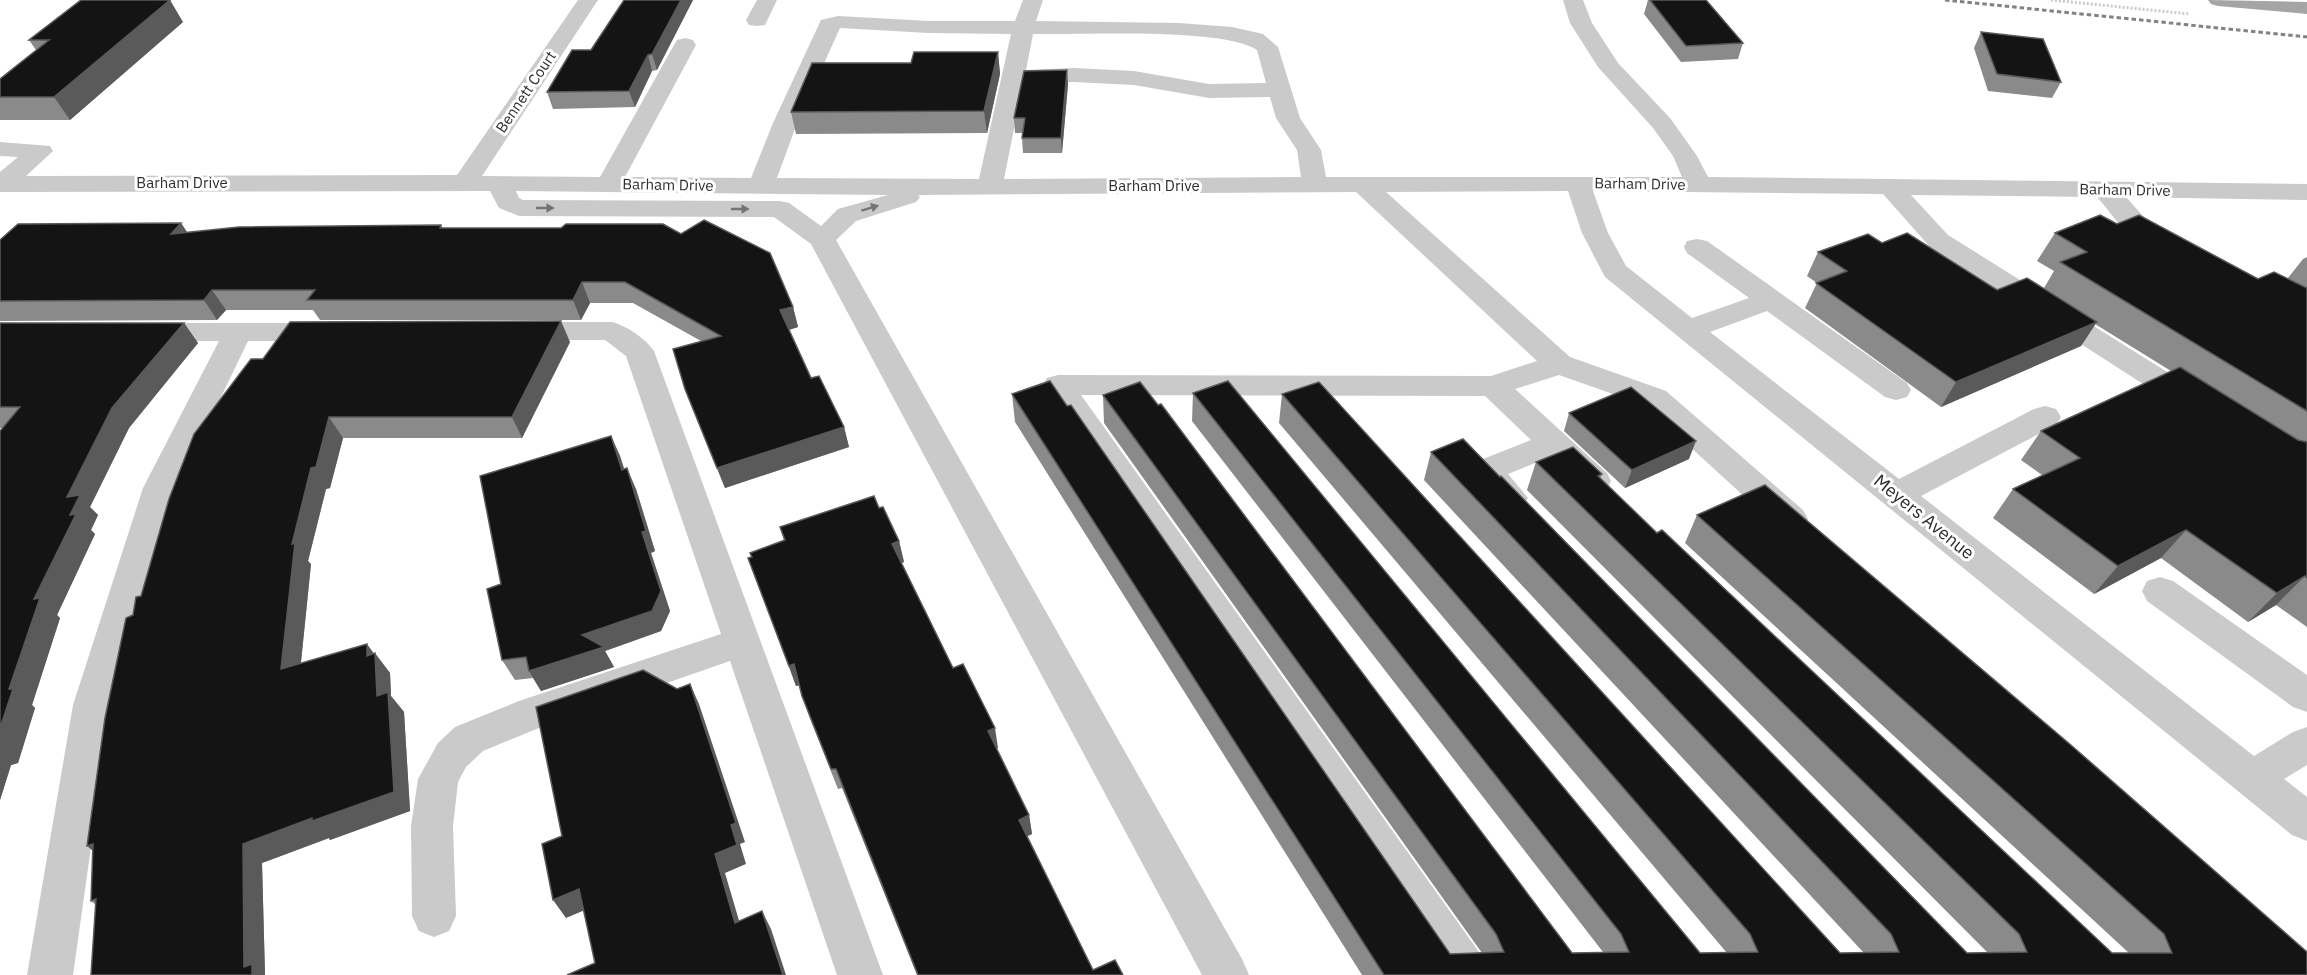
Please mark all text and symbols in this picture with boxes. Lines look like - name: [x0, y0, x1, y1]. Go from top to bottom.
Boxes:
- street label: Bennett Court: [491, 47, 560, 136]
- street label: Barham Drive: [136, 173, 228, 192]
- street label: Barham Drive: [1594, 173, 1686, 194]
- street label: Barham Drive: [622, 174, 714, 195]
- street label: Barham Drive: [1108, 176, 1200, 195]
- street label: Barham Drive: [2079, 179, 2171, 200]
- one-way arrow: [536, 203, 555, 213]
- one-way arrow: [861, 203, 879, 212]
- one-way arrow: [731, 204, 750, 214]
- street label: Meyers Avenue: [1869, 469, 1979, 564]

